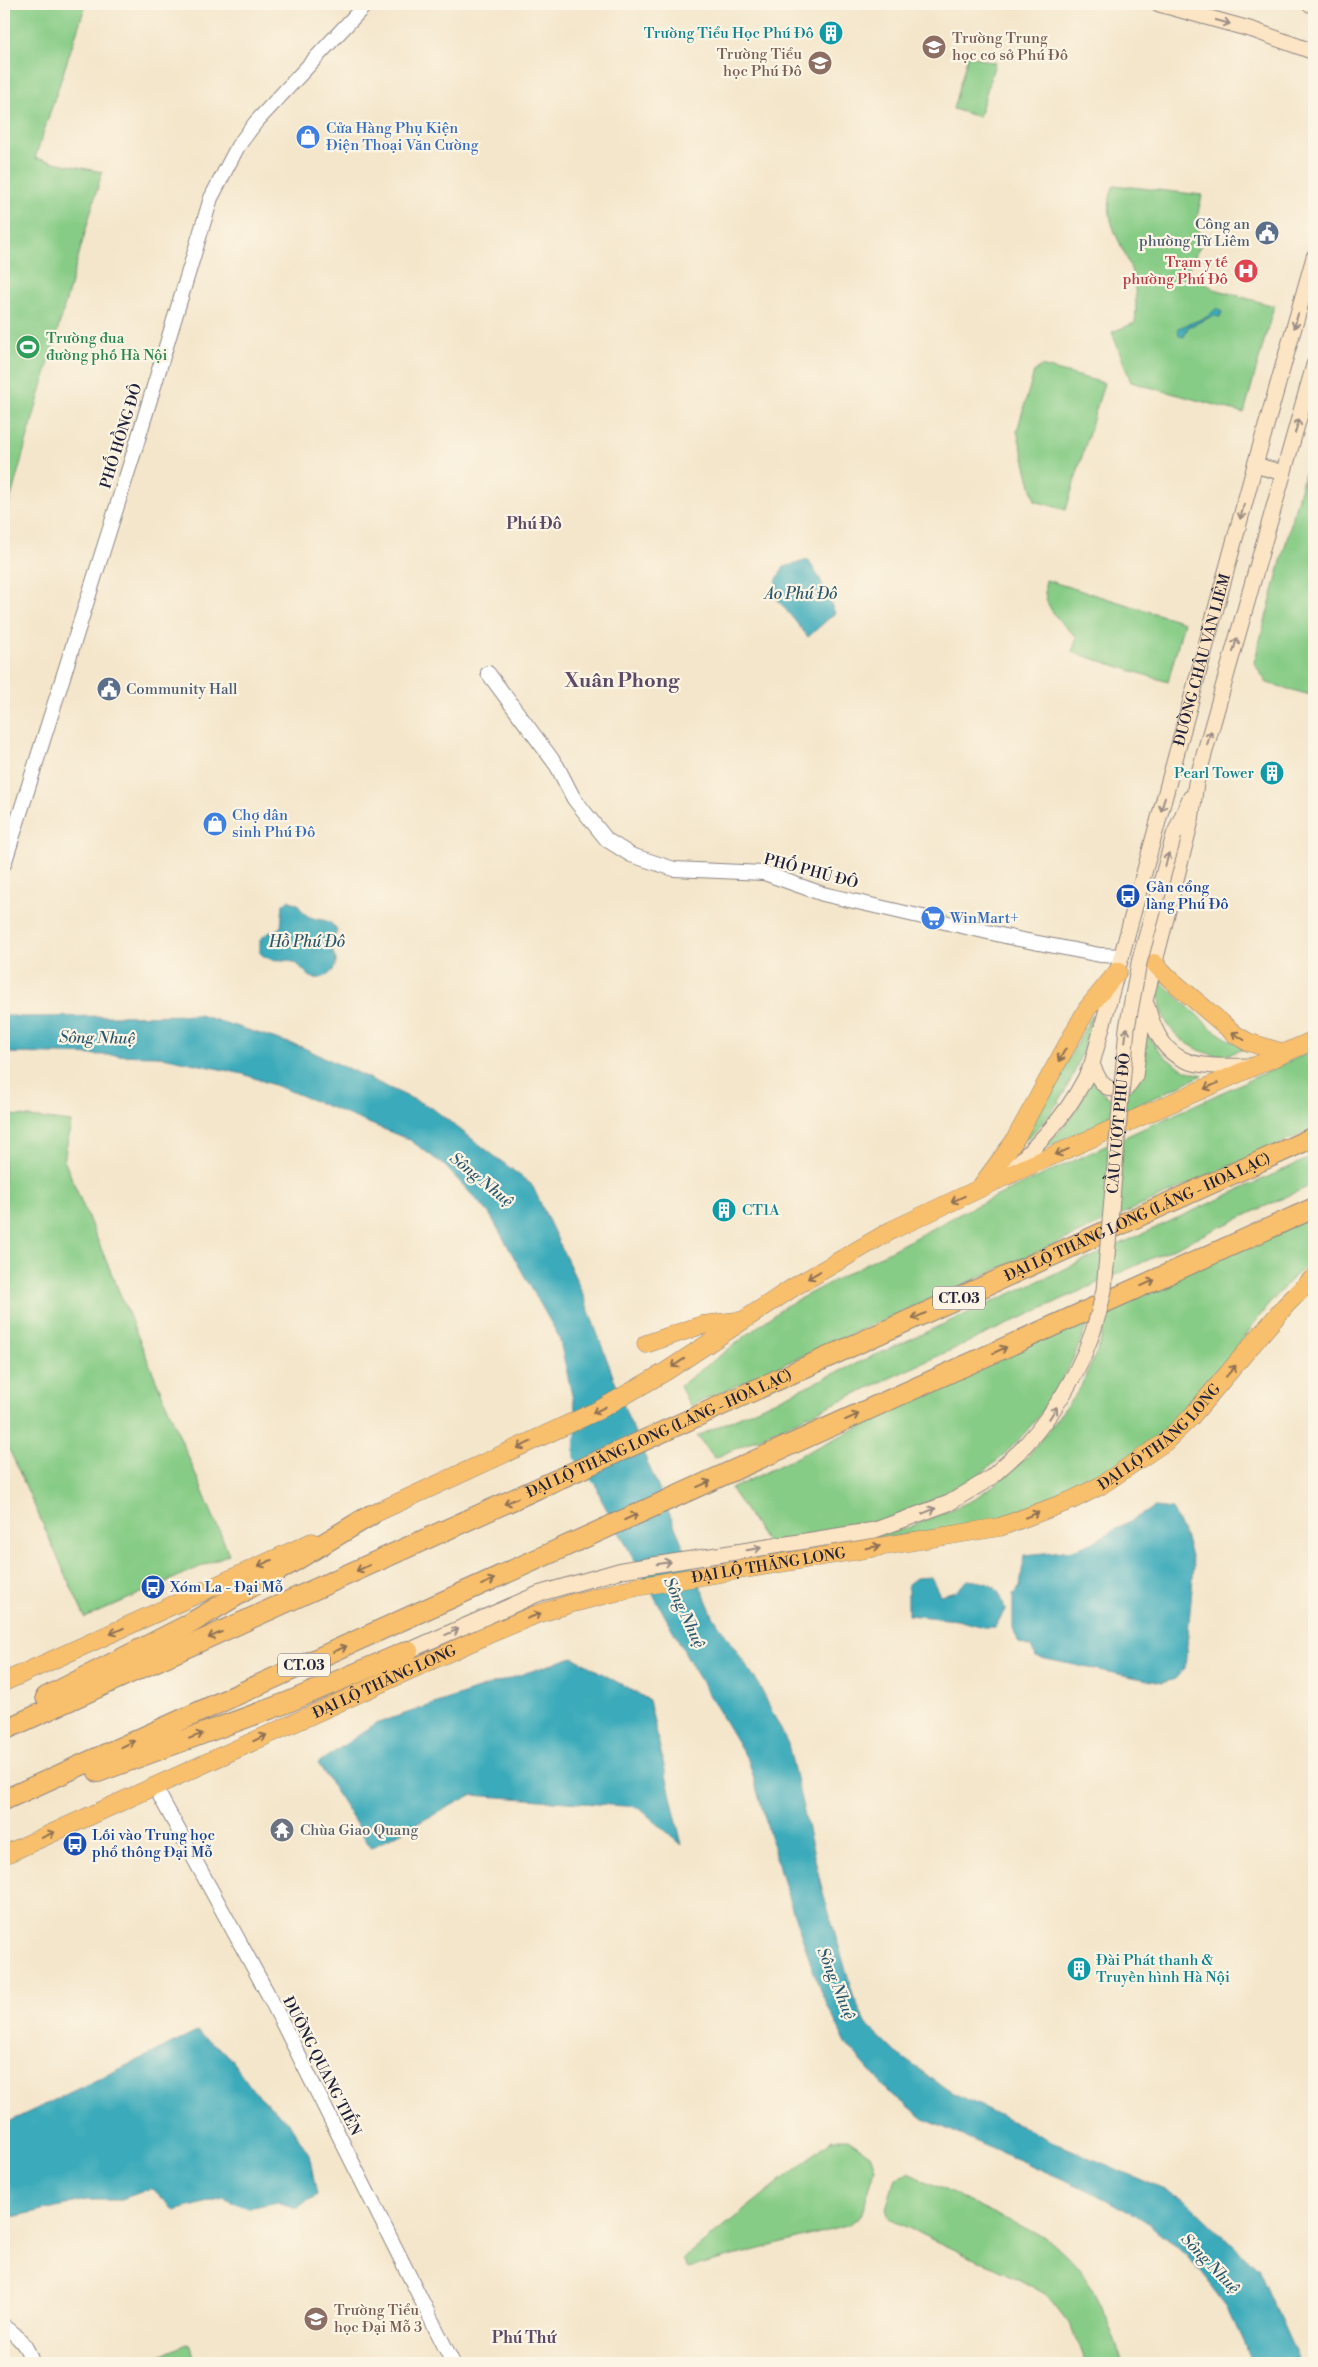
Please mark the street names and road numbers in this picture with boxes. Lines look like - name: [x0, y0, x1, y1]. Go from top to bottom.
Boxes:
- street label: PHỐ HỒNG ĐÔ: [94, 380, 147, 491]
- street label: ĐƯỜNG CHÂU VĂN LIÊM: [1170, 571, 1235, 748]
- street label: PHỐ PHÚ ĐÔ: [762, 847, 861, 893]
- street label: CẦU VƯỢT PHÚ ĐÔ: [1101, 1052, 1135, 1195]
- street label: ĐẠI LỘ THĂNG LONG (LÁNG - HOÀ LẠC): [1002, 1149, 1273, 1286]
- road number: CT.03: [933, 1286, 985, 1310]
- street label: ĐẠI LỘ THĂNG LONG (LÁNG - HOÀ LẠC): [523, 1366, 795, 1502]
- street label: ĐẠI LỘ THĂNG LONG: [1094, 1380, 1225, 1495]
- street label: ĐẠI LỘ THĂNG LONG: [690, 1544, 847, 1588]
- street label: ĐẠI LỘ THĂNG LONG: [310, 1641, 459, 1723]
- road number: CT.03: [278, 1654, 330, 1676]
- street label: ĐƯỜNG QUANG TIẾN: [278, 1992, 368, 2139]

